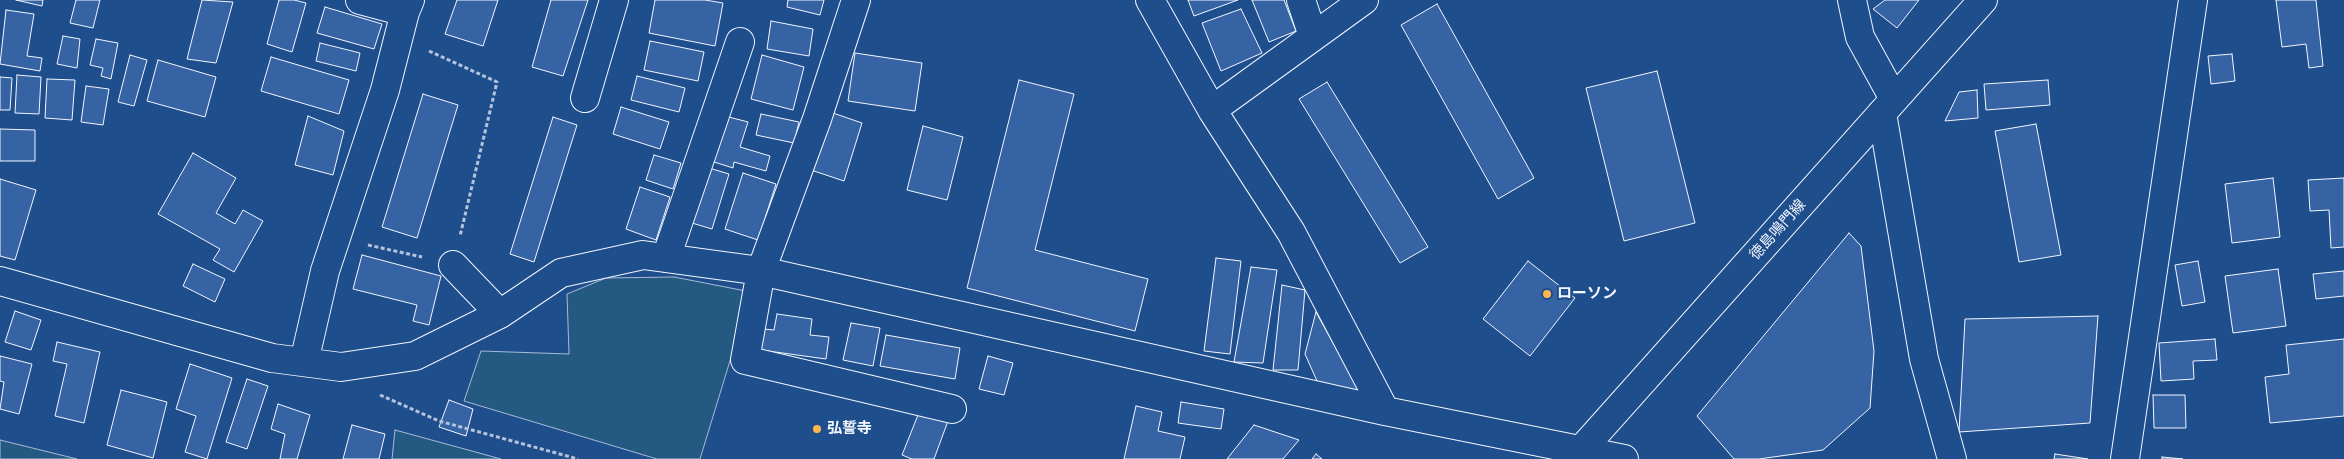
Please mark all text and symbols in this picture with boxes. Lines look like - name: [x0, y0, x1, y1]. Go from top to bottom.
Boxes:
- street label: 徳島鳴門線: [1746, 196, 1810, 264]
- place label: ローソン: [1557, 285, 1617, 303]
- marker: ローソン: [1541, 288, 1553, 300]
- place label: 弘誓寺: [827, 420, 872, 438]
- marker: 弘誓寺: [811, 423, 823, 435]

